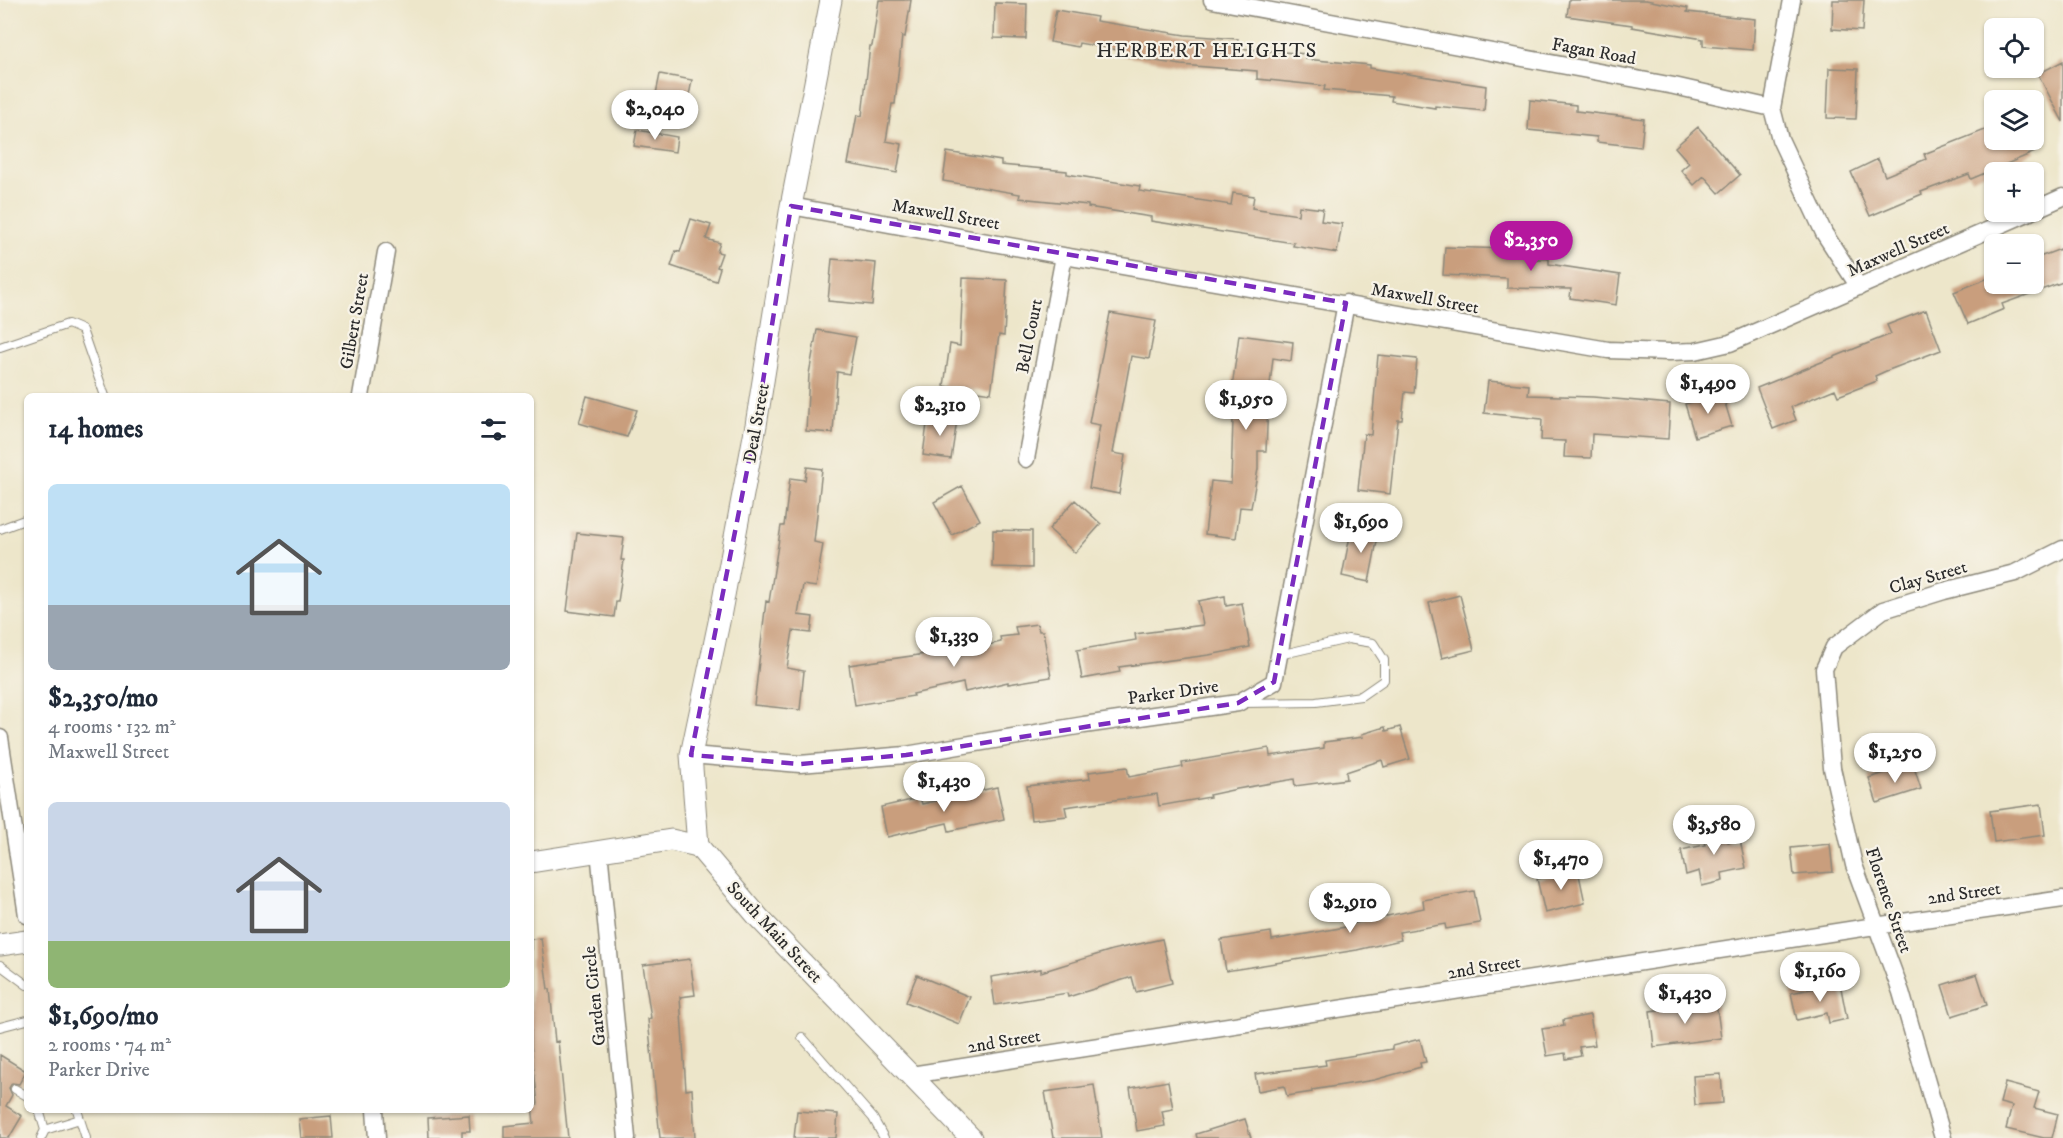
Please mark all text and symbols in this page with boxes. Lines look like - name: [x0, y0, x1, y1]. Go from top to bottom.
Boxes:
- map controls: [1984, 18, 2044, 294]
- button: locate: [1984, 18, 2044, 78]
- street label: Fagan Road: [1550, 34, 1638, 70]
- district label: HERBERT HEIGHTS: [1096, 39, 1318, 64]
- pin: $2,040: [606, 90, 704, 141]
- button: layers: [1984, 90, 2044, 150]
- text: $2,040: [625, 97, 685, 122]
- button: +: [1984, 162, 2044, 222]
- street label: Maxwell Street: [890, 195, 1002, 235]
- street label: Maxwell Street: [1844, 218, 1953, 282]
- pin: $2,350: [1482, 221, 1580, 272]
- text: $2,350: [1504, 228, 1558, 253]
- button: −: [1984, 234, 2044, 294]
- street label: Gilbert Street: [336, 271, 374, 371]
- street label: Maxwell Street: [1369, 279, 1481, 319]
- street label: Bell Court: [1012, 297, 1048, 375]
- pin: $1,490: [1659, 364, 1757, 415]
- text: $1,490: [1680, 371, 1736, 396]
- pin: $1,950: [1197, 380, 1295, 431]
- street label: Deal Street: [739, 381, 775, 465]
- pin: $2,310: [891, 386, 989, 437]
- text: $1,950: [1219, 387, 1273, 412]
- text: $2,310: [914, 393, 966, 418]
- text: 14 homes: [48, 413, 143, 446]
- icon: filters: [477, 413, 510, 446]
- pin: $1,690: [1312, 503, 1410, 554]
- text: $1,690: [1334, 510, 1388, 535]
- icon: home: [225, 523, 333, 631]
- street label: Clay Street: [1887, 556, 1970, 600]
- pin: $1,330: [905, 617, 1003, 668]
- text: $1,330: [929, 624, 979, 649]
- street label: Parker Drive: [1126, 676, 1220, 710]
- text: $2,350/mo: [48, 682, 158, 715]
- text: 4 rooms · 132 m²: [48, 715, 176, 740]
- pin: $1,250: [1846, 733, 1944, 784]
- text: Maxwell Street: [48, 740, 169, 765]
- text: $1,250: [1868, 740, 1922, 765]
- pin: $1,430: [895, 762, 993, 813]
- text: $1,430: [917, 769, 971, 794]
- pin: $3,580: [1665, 805, 1763, 856]
- text: $3,580: [1687, 812, 1741, 837]
- pin: $1,470: [1512, 840, 1610, 891]
- icon: home: [225, 841, 333, 949]
- street label: Florence Street: [1860, 845, 1916, 956]
- text: $1,470: [1533, 847, 1589, 872]
- street label: South Main Street: [722, 877, 827, 988]
- street label: 2nd Street: [1926, 878, 2002, 910]
- pin: $2,910: [1301, 883, 1399, 934]
- text: $2,910: [1323, 890, 1377, 915]
- street label: Garden Circle: [579, 945, 611, 1047]
- street label: 2nd Street: [1446, 951, 1522, 985]
- pin: $1,160: [1771, 952, 1869, 1003]
- text: $1,160: [1794, 959, 1846, 984]
- pin: $1,430: [1636, 974, 1734, 1025]
- text: $1,430: [1658, 981, 1712, 1006]
- text: $1,690/mo: [48, 1000, 158, 1033]
- street label: 2nd Street: [966, 1025, 1042, 1059]
- text: 2 rooms · 74 m²: [48, 1033, 171, 1058]
- text: Parker Drive: [48, 1058, 150, 1083]

